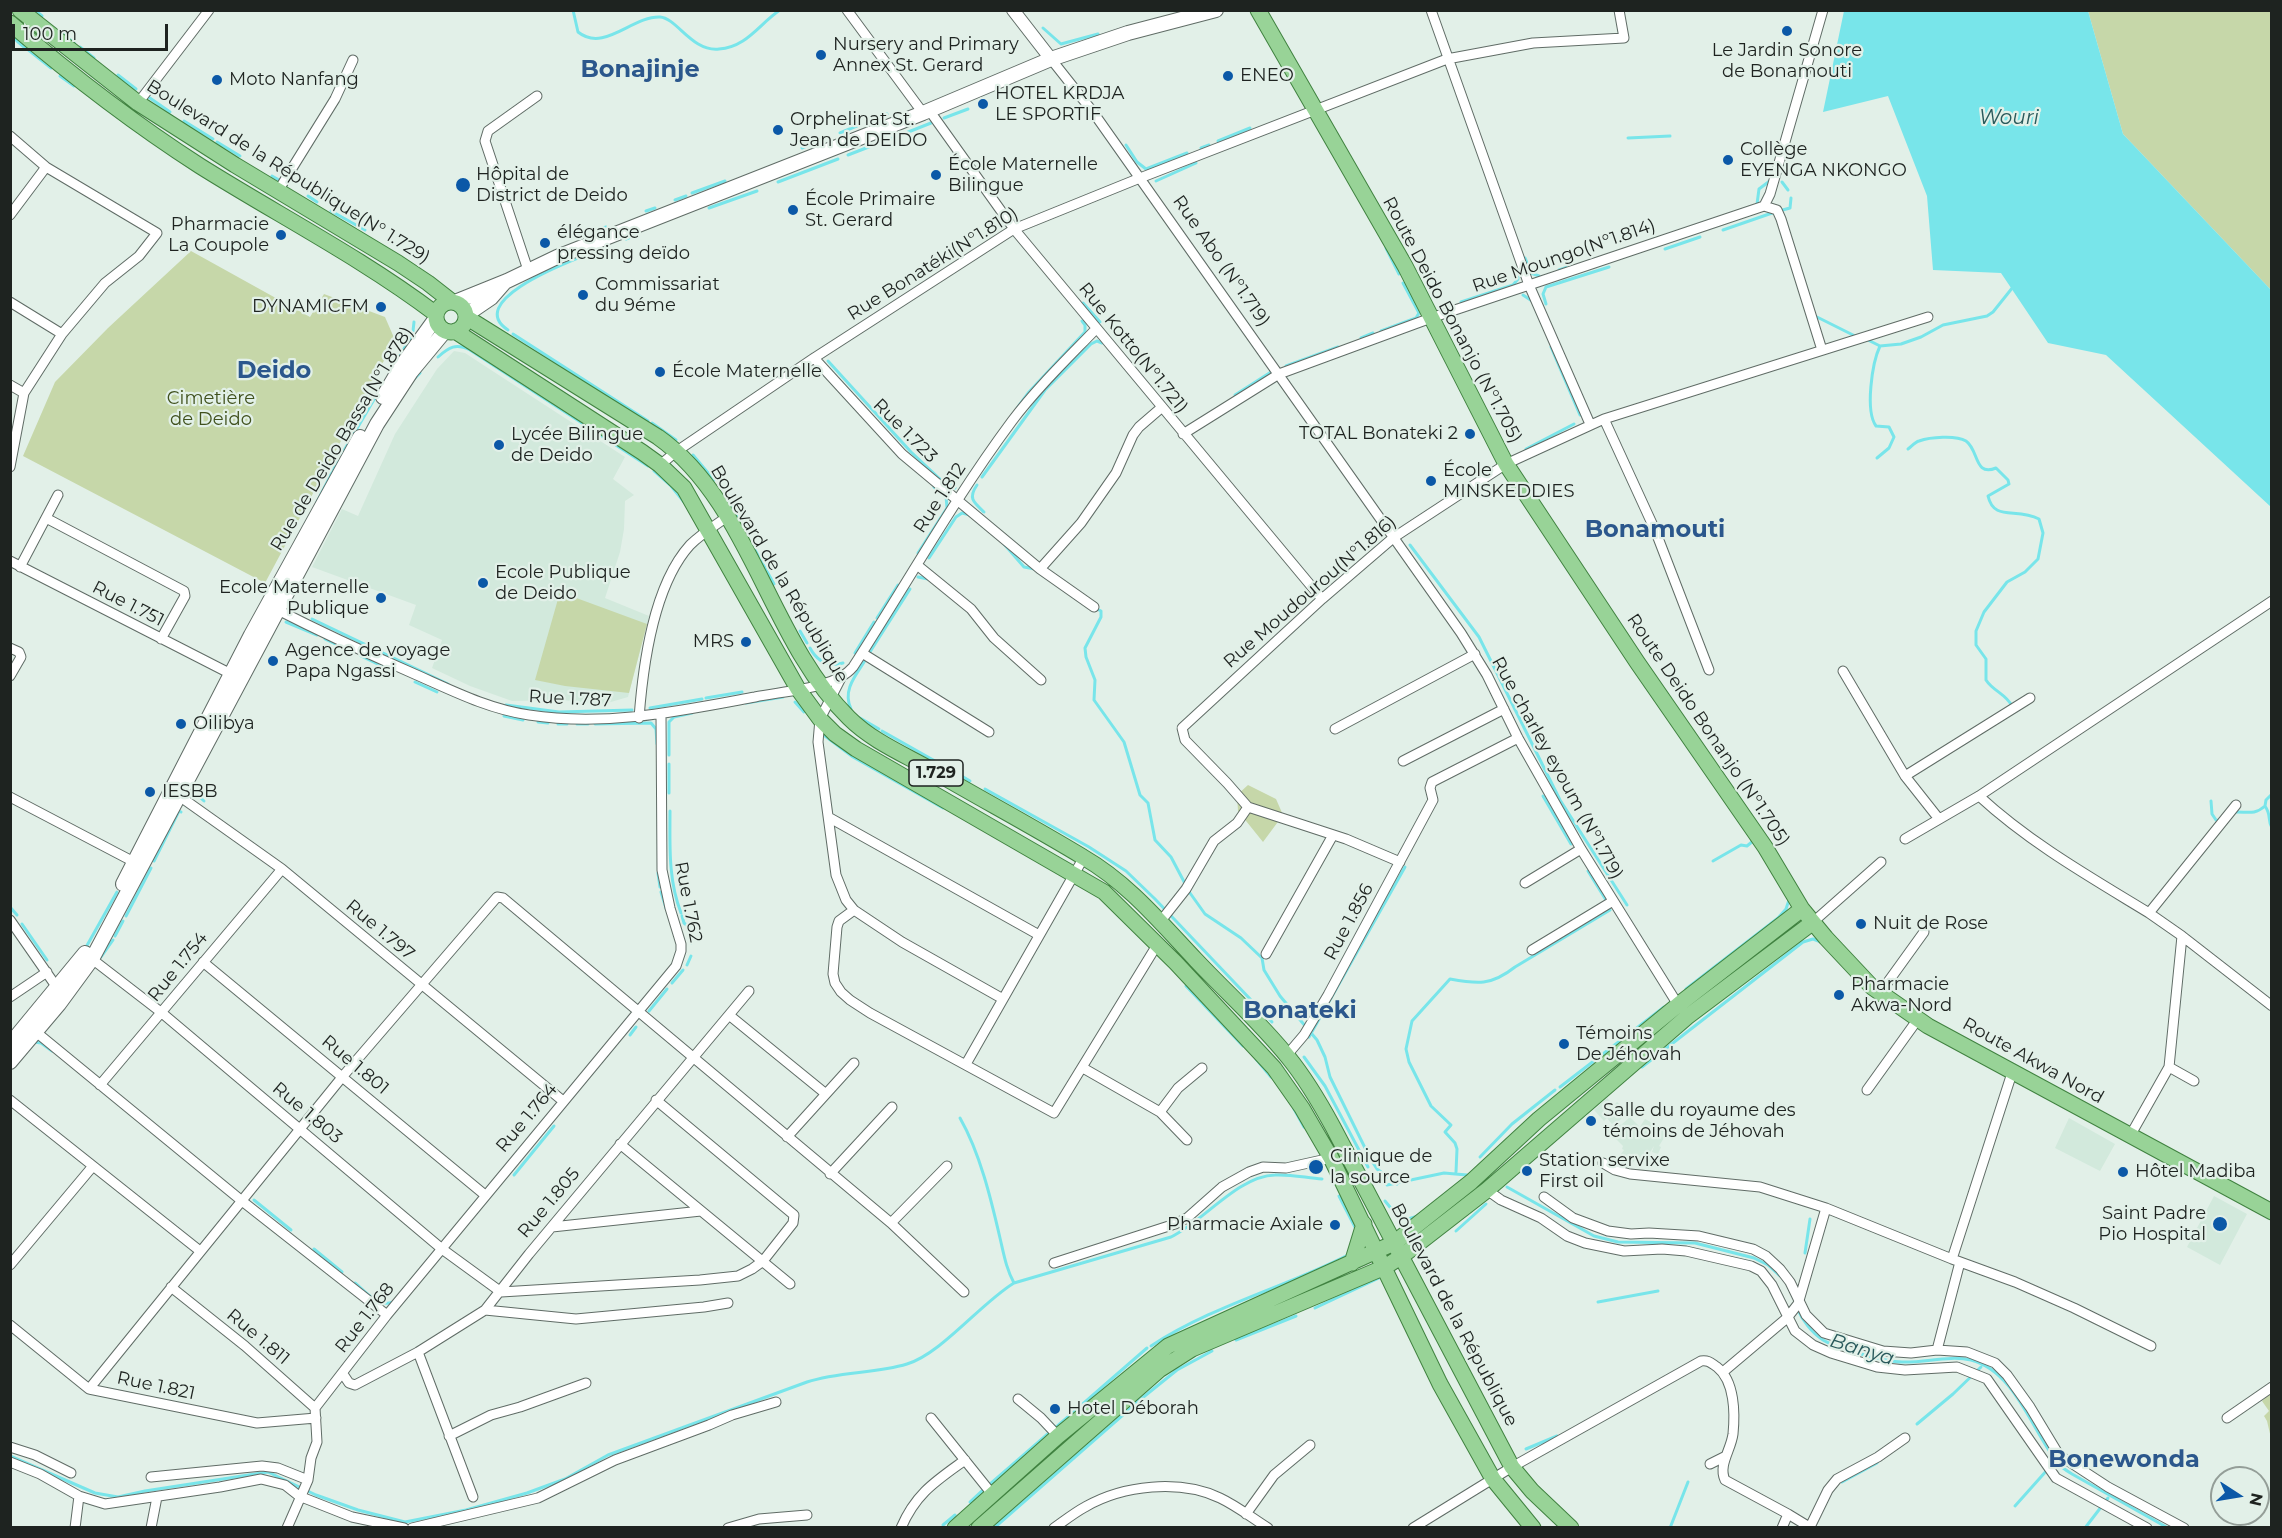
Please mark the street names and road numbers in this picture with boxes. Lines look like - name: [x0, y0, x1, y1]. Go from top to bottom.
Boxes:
- street label: Boulevard de la République(N° 1.729): [142, 75, 434, 269]
- street label: Rue Abo (N°1.719): [1168, 191, 1274, 331]
- street label: Route Deido Bonanjo (N°1.705): [1378, 193, 1526, 447]
- street label: Rue Bonatéki(N°1.810): [844, 203, 1022, 325]
- street label: Rue Moungo(N°1.814): [1470, 214, 1658, 298]
- street label: Rue Kotto(N°1.721): [1074, 278, 1192, 418]
- street label: Rue de Deido Bassa(N°1.878): [266, 323, 418, 555]
- street label: Rue 1.723: [868, 394, 942, 468]
- street label: Rue 1.812: [909, 459, 971, 537]
- street label: Boulevard de la République: [705, 461, 853, 687]
- street label: Rue Moudourou(N°1.816): [1219, 511, 1401, 673]
- street label: Rue 1.751: [88, 577, 168, 631]
- street label: Route Deido Bonanjo (N°1.705): [1622, 610, 1794, 850]
- street label: Rue charley eyoum (N°1.719): [1487, 653, 1627, 883]
- street label: Rue 1.787: [528, 686, 612, 712]
- road number: 1.729: [909, 760, 963, 786]
- street label: Rue 1.762: [670, 860, 706, 944]
- street label: Rue 1.856: [1320, 880, 1378, 964]
- street label: Rue 1.797: [341, 895, 419, 965]
- street label: Rue 1.754: [143, 928, 213, 1006]
- street label: Route Akwa Nord: [1959, 1013, 2107, 1109]
- street label: Rue 1.801: [317, 1031, 393, 1099]
- street label: Rue 1.803: [268, 1078, 346, 1148]
- street label: Rue 1.764: [492, 1079, 562, 1157]
- street label: Rue 1.805: [513, 1164, 585, 1242]
- street label: Boulevard de la République: [1386, 1200, 1522, 1430]
- street label: Rue 1.768: [331, 1278, 399, 1358]
- street label: Rue 1.811: [222, 1304, 294, 1370]
- street label: Rue 1.821: [115, 1367, 197, 1405]

